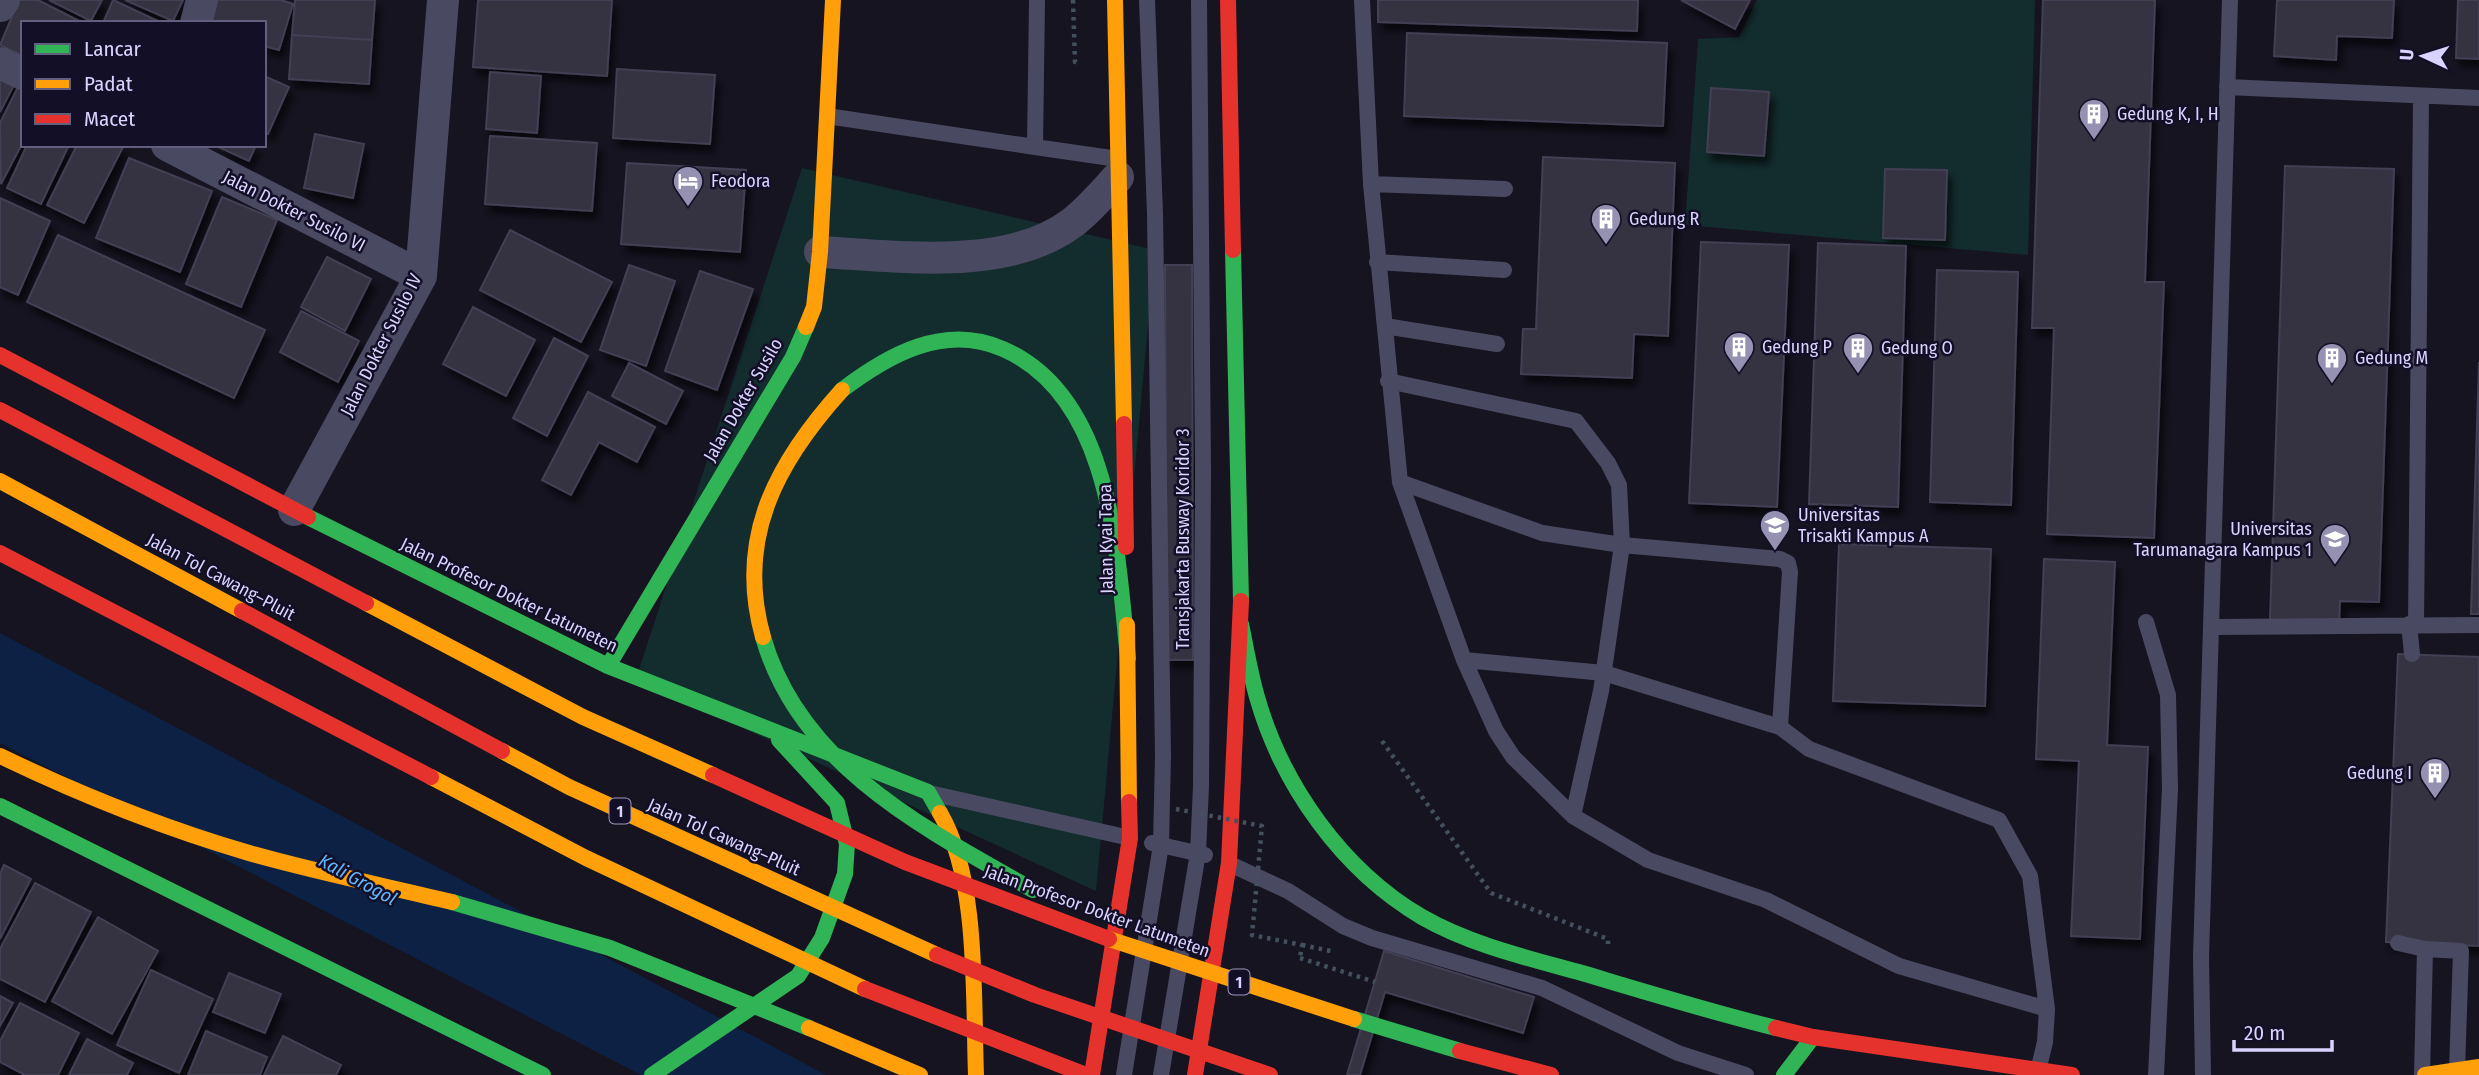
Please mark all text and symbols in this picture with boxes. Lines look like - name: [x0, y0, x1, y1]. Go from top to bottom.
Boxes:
- legend: [21, 21, 266, 147]
- north arrow: [2388, 21, 2458, 91]
- text: Lancar: [84, 36, 142, 62]
- text: U: [2395, 48, 2418, 61]
- text: Padat: [84, 71, 133, 97]
- building icon: Gedung K, I, H: [2077, 97, 2111, 141]
- place label: Gedung K, I, H: [2117, 103, 2219, 125]
- text: Macet: [84, 106, 135, 132]
- hotel icon: Feodora: [671, 164, 705, 208]
- street label: Jalan Dokter Susilo VI: [219, 166, 369, 256]
- place label: Feodora: [711, 170, 770, 192]
- building icon: Gedung R: [1589, 202, 1623, 246]
- place label: Gedung R: [1629, 208, 1699, 230]
- street label: Jalan Dokter Susilo IV: [336, 269, 427, 420]
- building icon: Gedung P: [1722, 330, 1756, 374]
- building icon: Gedung O: [1841, 331, 1875, 375]
- street label: Jalan Dokter Susilo: [699, 334, 787, 466]
- place label: Gedung P: [1762, 336, 1832, 358]
- place label: Gedung O: [1881, 337, 1953, 359]
- building icon: Gedung M: [2315, 341, 2349, 385]
- place label: Gedung M: [2355, 347, 2428, 369]
- street label: Transjakarta Busway Koridor 3: [1172, 428, 1194, 650]
- street label: Jalan Kyai Tapa: [1094, 484, 1118, 594]
- place label: Universitas Trisakti Kampus A: [1798, 504, 1929, 547]
- school or university icon: Universitas Trisakti Kampus A: [1758, 508, 1792, 552]
- place label: Universitas Tarumanagara Kampus 1: [2134, 518, 2312, 561]
- school or university icon: Universitas Tarumanagara Kampus 1: [2318, 522, 2352, 566]
- street label: Jalan Tol Cawang–Pluit: [143, 529, 299, 625]
- street label: Jalan Profesor Dokter Latumeten: [397, 533, 621, 657]
- building icon: Gedung I: [2418, 756, 2452, 800]
- place label: Gedung I: [2347, 762, 2412, 784]
- street label: Jalan Tol Cawang–Pluit: [644, 793, 804, 881]
- road number: 1: [610, 798, 630, 824]
- water label: Kali Grogol: [315, 849, 401, 910]
- street label: Jalan Profesor Dokter Latumeten: [981, 860, 1213, 962]
- road number: 1: [1228, 970, 1250, 994]
- scale bar: [2234, 1009, 2332, 1052]
- text: 20 m: [2244, 1020, 2285, 1046]

